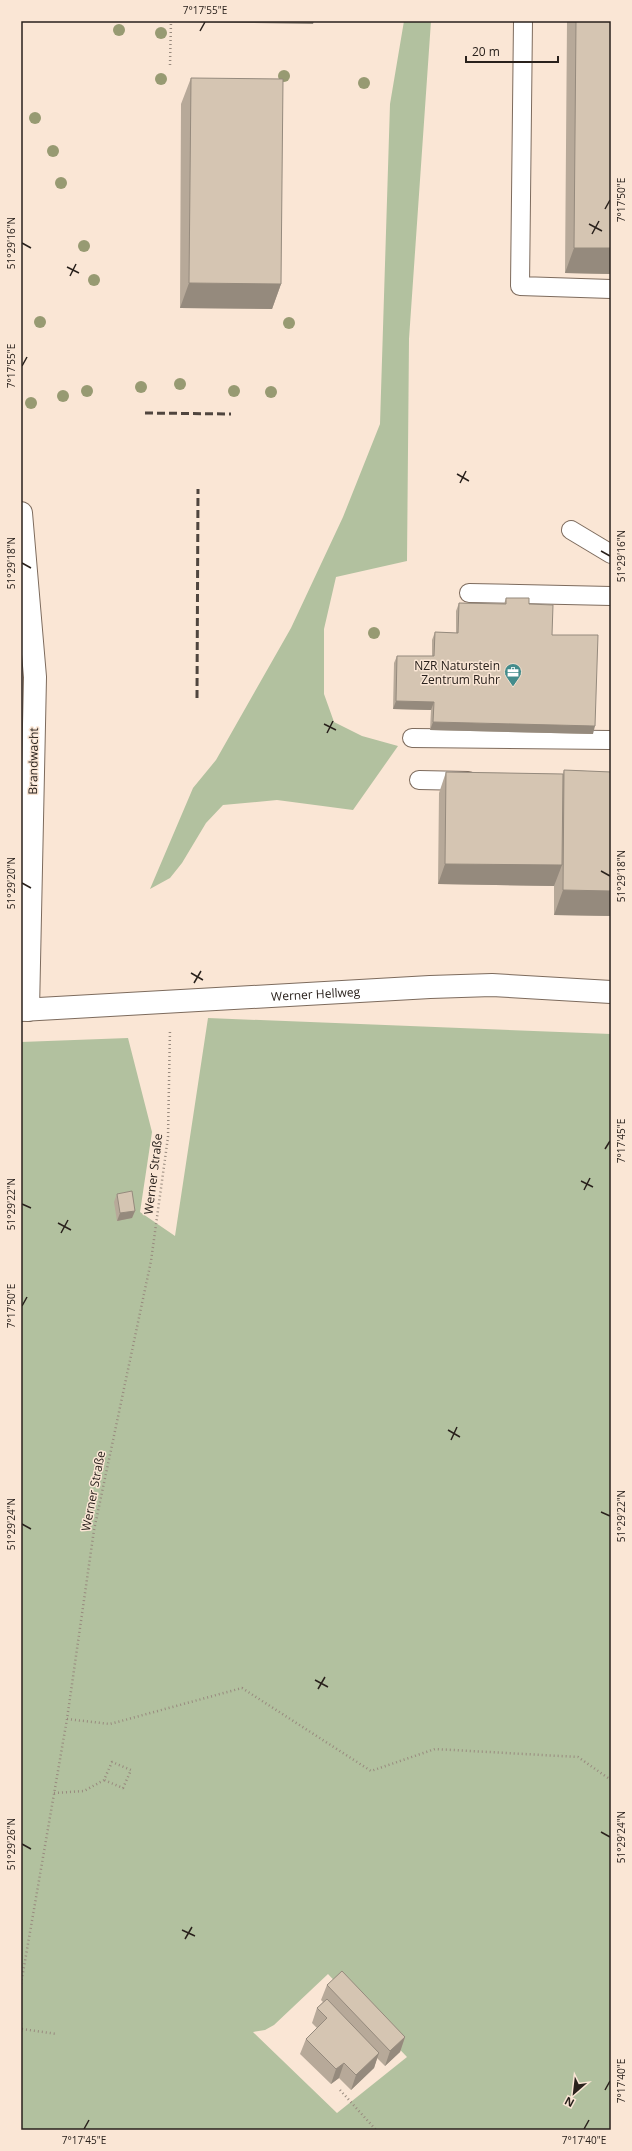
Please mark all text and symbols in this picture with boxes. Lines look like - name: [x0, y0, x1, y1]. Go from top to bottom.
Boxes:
- text: 7°17'55"E: [183, 3, 227, 17]
- scale bar: [466, 38, 558, 64]
- text: 20 m: [472, 43, 500, 60]
- text: 7°17'50"E: [614, 178, 628, 222]
- text: 51°29'16"N: [4, 217, 18, 269]
- text: 7°17'55"E: [4, 344, 18, 388]
- text: 51°29'16"N: [614, 530, 628, 582]
- text: 51°29'18"N: [4, 537, 18, 589]
- place label: NZR Naturstein Zentrum Ruhr: [414, 657, 500, 688]
- office icon: NZR Naturstein Zentrum Ruhr: [503, 662, 523, 687]
- street label: Brandwacht: [24, 727, 42, 795]
- text: 51°29'18"N: [614, 850, 628, 902]
- text: 51°29'20"N: [4, 857, 18, 909]
- street label: Werner Hellweg: [271, 982, 361, 1004]
- text: 7°17'45"E: [614, 1119, 628, 1163]
- street label: Werner Straße: [140, 1132, 166, 1215]
- text: 51°29'22"N: [4, 1178, 18, 1230]
- text: 7°17'50"E: [4, 1284, 18, 1328]
- street label: Werner Straße: [77, 1449, 109, 1533]
- text: 51°29'22"N: [614, 1490, 628, 1542]
- text: 51°29'24"N: [4, 1498, 18, 1550]
- text: 51°29'24"N: [614, 1811, 628, 1863]
- text: 51°29'26"N: [4, 1818, 18, 1870]
- text: 7°17'40"E: [614, 2059, 628, 2103]
- north arrow: [554, 2073, 594, 2113]
- text: N: [562, 2094, 577, 2111]
- text: 7°17'45"E: [62, 2133, 106, 2147]
- text: 7°17'40"E: [562, 2133, 606, 2147]

